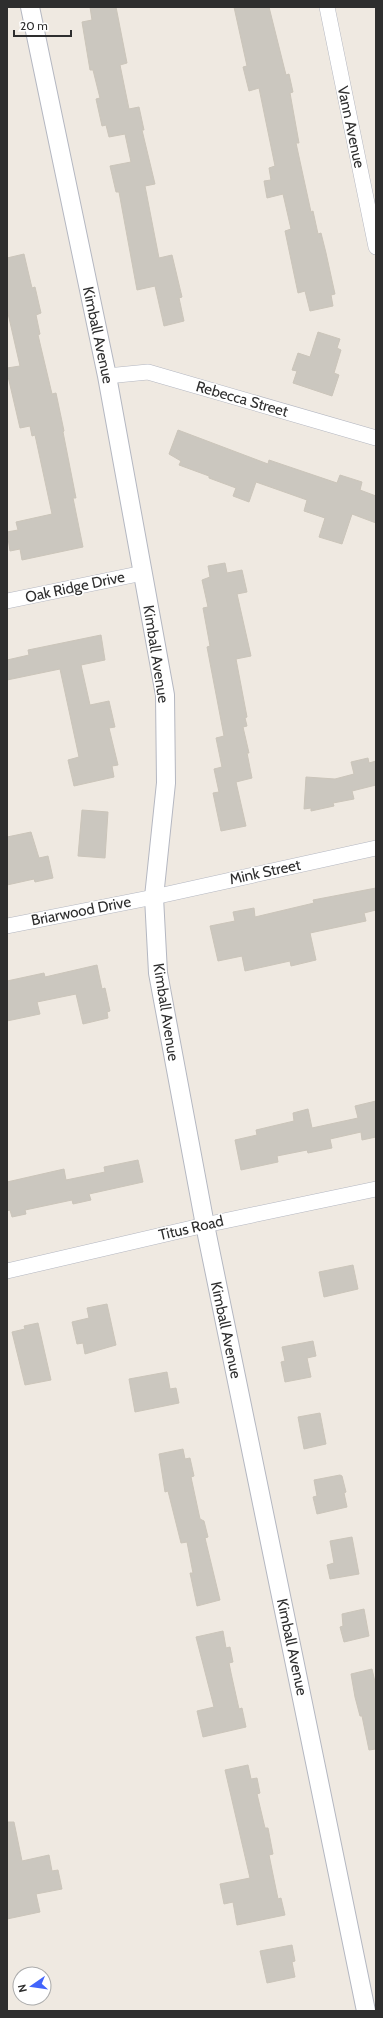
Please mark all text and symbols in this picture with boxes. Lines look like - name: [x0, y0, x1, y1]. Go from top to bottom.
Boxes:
- scale bar: [14, 12, 71, 38]
- text: 20 m: [20, 18, 48, 33]
- street label: Vann Avenue: [334, 84, 369, 170]
- street label: Kimball Avenue: [79, 285, 117, 385]
- street label: Rebecca Street: [194, 377, 290, 421]
- street label: Oak Ridge Drive: [24, 568, 127, 606]
- street label: Kimball Avenue: [139, 604, 173, 704]
- street label: Mink Street: [228, 856, 302, 888]
- street label: Briarwood Drive: [30, 892, 133, 930]
- street label: Kimball Avenue: [149, 962, 183, 1062]
- street label: Titus Road: [157, 1212, 225, 1244]
- street label: Kimball Avenue: [207, 1280, 245, 1380]
- street label: Kimball Avenue: [273, 1597, 311, 1697]
- north arrow: [12, 1966, 52, 2006]
- text: N: [15, 1983, 30, 1994]

